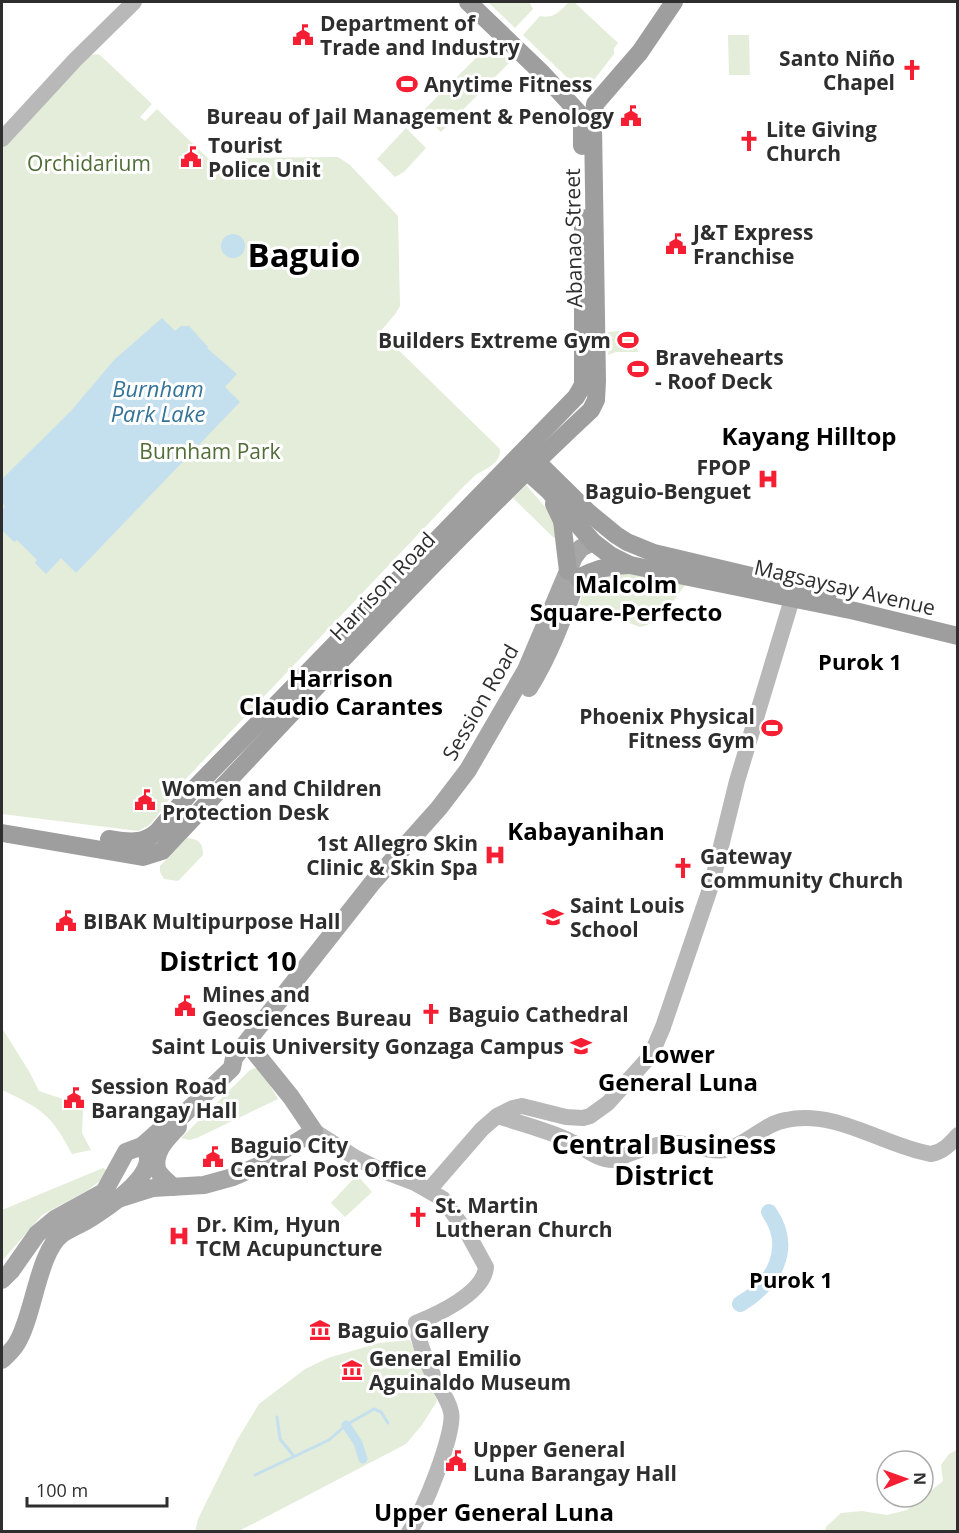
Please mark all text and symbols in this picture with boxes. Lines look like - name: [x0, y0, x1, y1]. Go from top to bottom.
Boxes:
- place label: Department of Trade and Industry: [320, 9, 520, 61]
- public building icon: Department of Trade and Industry: [291, 23, 315, 47]
- place label: Santo Niño Chapel: [779, 44, 895, 96]
- church icon: Santo Niño Chapel: [900, 58, 924, 82]
- place label: Anytime Fitness: [424, 70, 592, 98]
- sports icon: Anytime Fitness: [395, 72, 419, 96]
- place label: Bureau of Jail Management & Penology: [206, 102, 614, 130]
- public building icon: Bureau of Jail Management & Penology: [619, 104, 643, 128]
- place label: Lite Giving Church: [766, 115, 877, 167]
- church icon: Lite Giving Church: [737, 129, 761, 153]
- place label: Tourist Police Unit: [208, 131, 321, 183]
- public building icon: Tourist Police Unit: [179, 145, 203, 169]
- park label: Orchidarium: [27, 149, 151, 177]
- street label: Abanao Street: [558, 168, 588, 308]
- place label: J&T Express Franchise: [691, 218, 813, 270]
- district label: Baguio: [248, 232, 360, 277]
- public building icon: J&T Express Franchise: [664, 232, 688, 256]
- place label: Builders Extreme Gym: [378, 326, 611, 354]
- sports icon: Builders Extreme Gym: [616, 328, 640, 352]
- place label: Bravehearts - Roof Deck: [655, 343, 784, 395]
- sports icon: Bravehearts - Roof Deck: [626, 357, 650, 381]
- water label: Burnham Park Lake: [111, 373, 205, 428]
- district label: Kayang Hilltop: [722, 419, 896, 452]
- park label: Burnham Park: [139, 437, 281, 465]
- place label: FPOP Baguio-Benguet: [585, 453, 751, 505]
- hospital icon: FPOP Baguio-Benguet: [756, 467, 780, 491]
- street label: Harrison Road: [323, 526, 441, 646]
- street label: Magsaysay Avenue: [752, 553, 938, 621]
- district label: Malcolm Square-Perfecto: [530, 567, 722, 628]
- street label: Session Road: [435, 639, 525, 765]
- district label: Purok 1: [818, 646, 902, 676]
- district label: Harrison Claudio Carantes: [239, 661, 443, 722]
- place label: Phoenix Physical Fitness Gym: [579, 702, 755, 754]
- sports icon: Phoenix Physical Fitness Gym: [760, 716, 784, 740]
- place label: Women and Children Protection Desk: [162, 774, 382, 826]
- public building icon: Women and Children Protection Desk: [133, 788, 157, 812]
- district label: Kabayanihan: [507, 814, 665, 847]
- place label: 1st Allegro Skin Clinic & Skin Spa: [306, 829, 478, 881]
- place label: Gateway Community Church: [700, 842, 903, 894]
- hospital icon: 1st Allegro Skin Clinic & Skin Spa: [483, 843, 507, 867]
- church icon: Gateway Community Church: [671, 856, 695, 880]
- place label: Saint Louis School: [570, 891, 685, 943]
- school or university icon: Saint Louis School: [541, 905, 565, 929]
- place label: BIBAK Multipurpose Hall: [83, 907, 340, 935]
- public building icon: BIBAK Multipurpose Hall: [54, 909, 78, 933]
- district label: District 10: [159, 942, 297, 979]
- place label: Mines and Geosciences Bureau: [202, 980, 412, 1032]
- public building icon: Mines and Geosciences Bureau: [173, 994, 197, 1018]
- place label: Baguio Cathedral: [448, 1000, 629, 1028]
- church icon: Baguio Cathedral: [419, 1002, 443, 1026]
- place label: Saint Louis University Gonzaga Campus: [152, 1032, 564, 1060]
- school or university icon: Saint Louis University Gonzaga Campus: [569, 1034, 593, 1058]
- district label: Lower General Luna: [598, 1037, 758, 1098]
- place label: Session Road Barangay Hall: [91, 1072, 237, 1124]
- public building icon: Session Road Barangay Hall: [62, 1086, 86, 1110]
- district label: Central Business District: [552, 1125, 776, 1193]
- place label: Baguio City Central Post Office: [230, 1131, 427, 1183]
- public building icon: Baguio City Central Post Office: [201, 1145, 225, 1169]
- place label: St. Martin Lutheran Church: [435, 1191, 613, 1243]
- church icon: St. Martin Lutheran Church: [406, 1205, 430, 1229]
- place label: Dr. Kim, Hyun TCM Acupuncture: [196, 1210, 382, 1262]
- hospital icon: Dr. Kim, Hyun TCM Acupuncture: [167, 1224, 191, 1248]
- district label: Purok 1: [749, 1264, 833, 1294]
- place label: Baguio Gallery: [337, 1316, 489, 1344]
- museum icon: Baguio Gallery: [308, 1318, 332, 1342]
- place label: General Emilio Aguinaldo Museum: [369, 1344, 571, 1396]
- museum icon: General Emilio Aguinaldo Museum: [340, 1358, 364, 1382]
- place label: Upper General Luna Barangay Hall: [473, 1435, 677, 1487]
- public building icon: Upper General Luna Barangay Hall: [444, 1449, 468, 1473]
- north arrow: [875, 1449, 935, 1509]
- scale bar: [27, 1470, 166, 1508]
- text: N: [909, 1472, 931, 1485]
- text: 100 m: [36, 1478, 88, 1502]
- district label: Upper General Luna: [374, 1495, 614, 1528]

